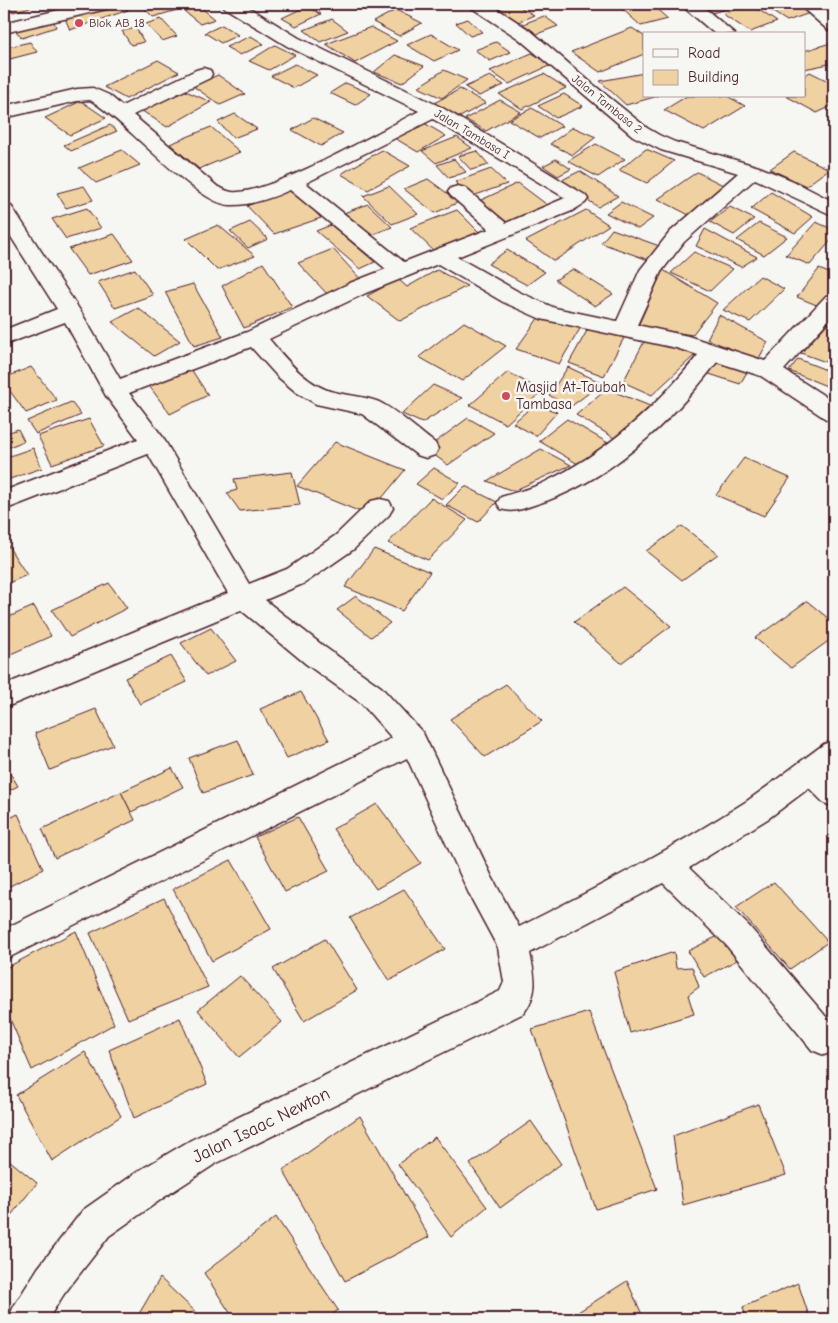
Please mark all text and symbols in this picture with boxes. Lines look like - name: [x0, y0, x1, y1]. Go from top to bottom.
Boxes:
- place label: Blok AB 18: [89, 16, 145, 30]
- marker: Blok AB 18: [73, 17, 85, 29]
- legend: [643, 32, 806, 98]
- text: Road: [688, 44, 720, 62]
- text: Building: [688, 68, 739, 86]
- street label: Jalan Tambasa 2: [569, 71, 645, 137]
- street label: Jalan Tambasa I: [432, 106, 512, 162]
- place label: Masjid At-Taubah Tambasa: [516, 378, 626, 413]
- marker: Masjid At-Taubah Tambasa: [500, 390, 512, 402]
- street label: Jalan Isaac Newton: [189, 1083, 333, 1168]

